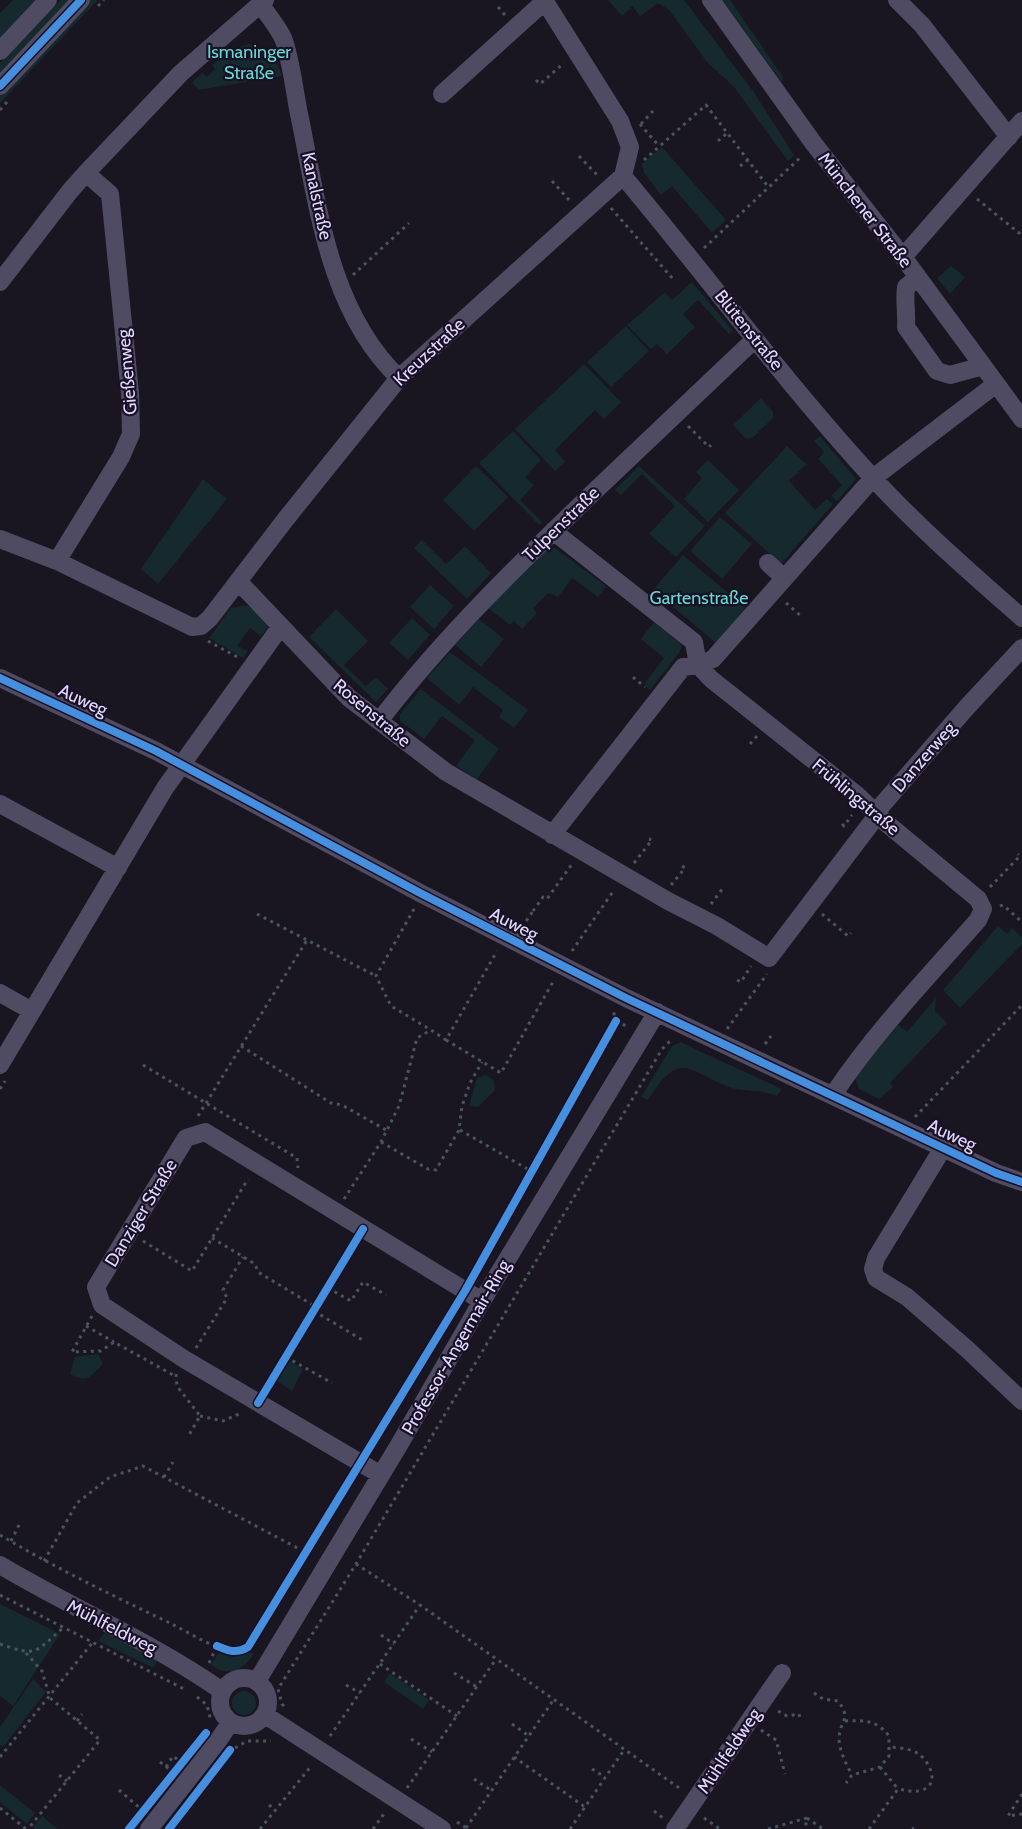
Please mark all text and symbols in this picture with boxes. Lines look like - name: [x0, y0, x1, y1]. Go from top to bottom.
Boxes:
- park label: Ismaninger Straße: [207, 41, 291, 84]
- street label: Münchener Straße: [813, 148, 917, 272]
- street label: Kanalstraße: [297, 150, 337, 242]
- street label: Blütenstraße: [710, 285, 788, 375]
- street label: Kreuzstraße: [389, 313, 469, 391]
- street label: Gießenweg: [112, 327, 142, 416]
- street label: Tulpenstraße: [518, 482, 604, 566]
- park label: Gartenstraße: [650, 587, 748, 609]
- street label: Rosenstraße: [329, 674, 415, 752]
- street label: Auweg: [55, 679, 112, 721]
- street label: Danzerweg: [887, 717, 961, 797]
- street label: Frühlingstraße: [808, 754, 904, 840]
- street label: Auweg: [486, 903, 543, 946]
- street label: Auweg: [924, 1114, 981, 1156]
- street label: Danziger Straße: [100, 1155, 182, 1271]
- street label: Professor-Angermair-Ring: [397, 1255, 516, 1438]
- street label: Mühlfeldweg: [63, 1595, 162, 1660]
- street label: Mühlfeldweg: [692, 1703, 766, 1798]

